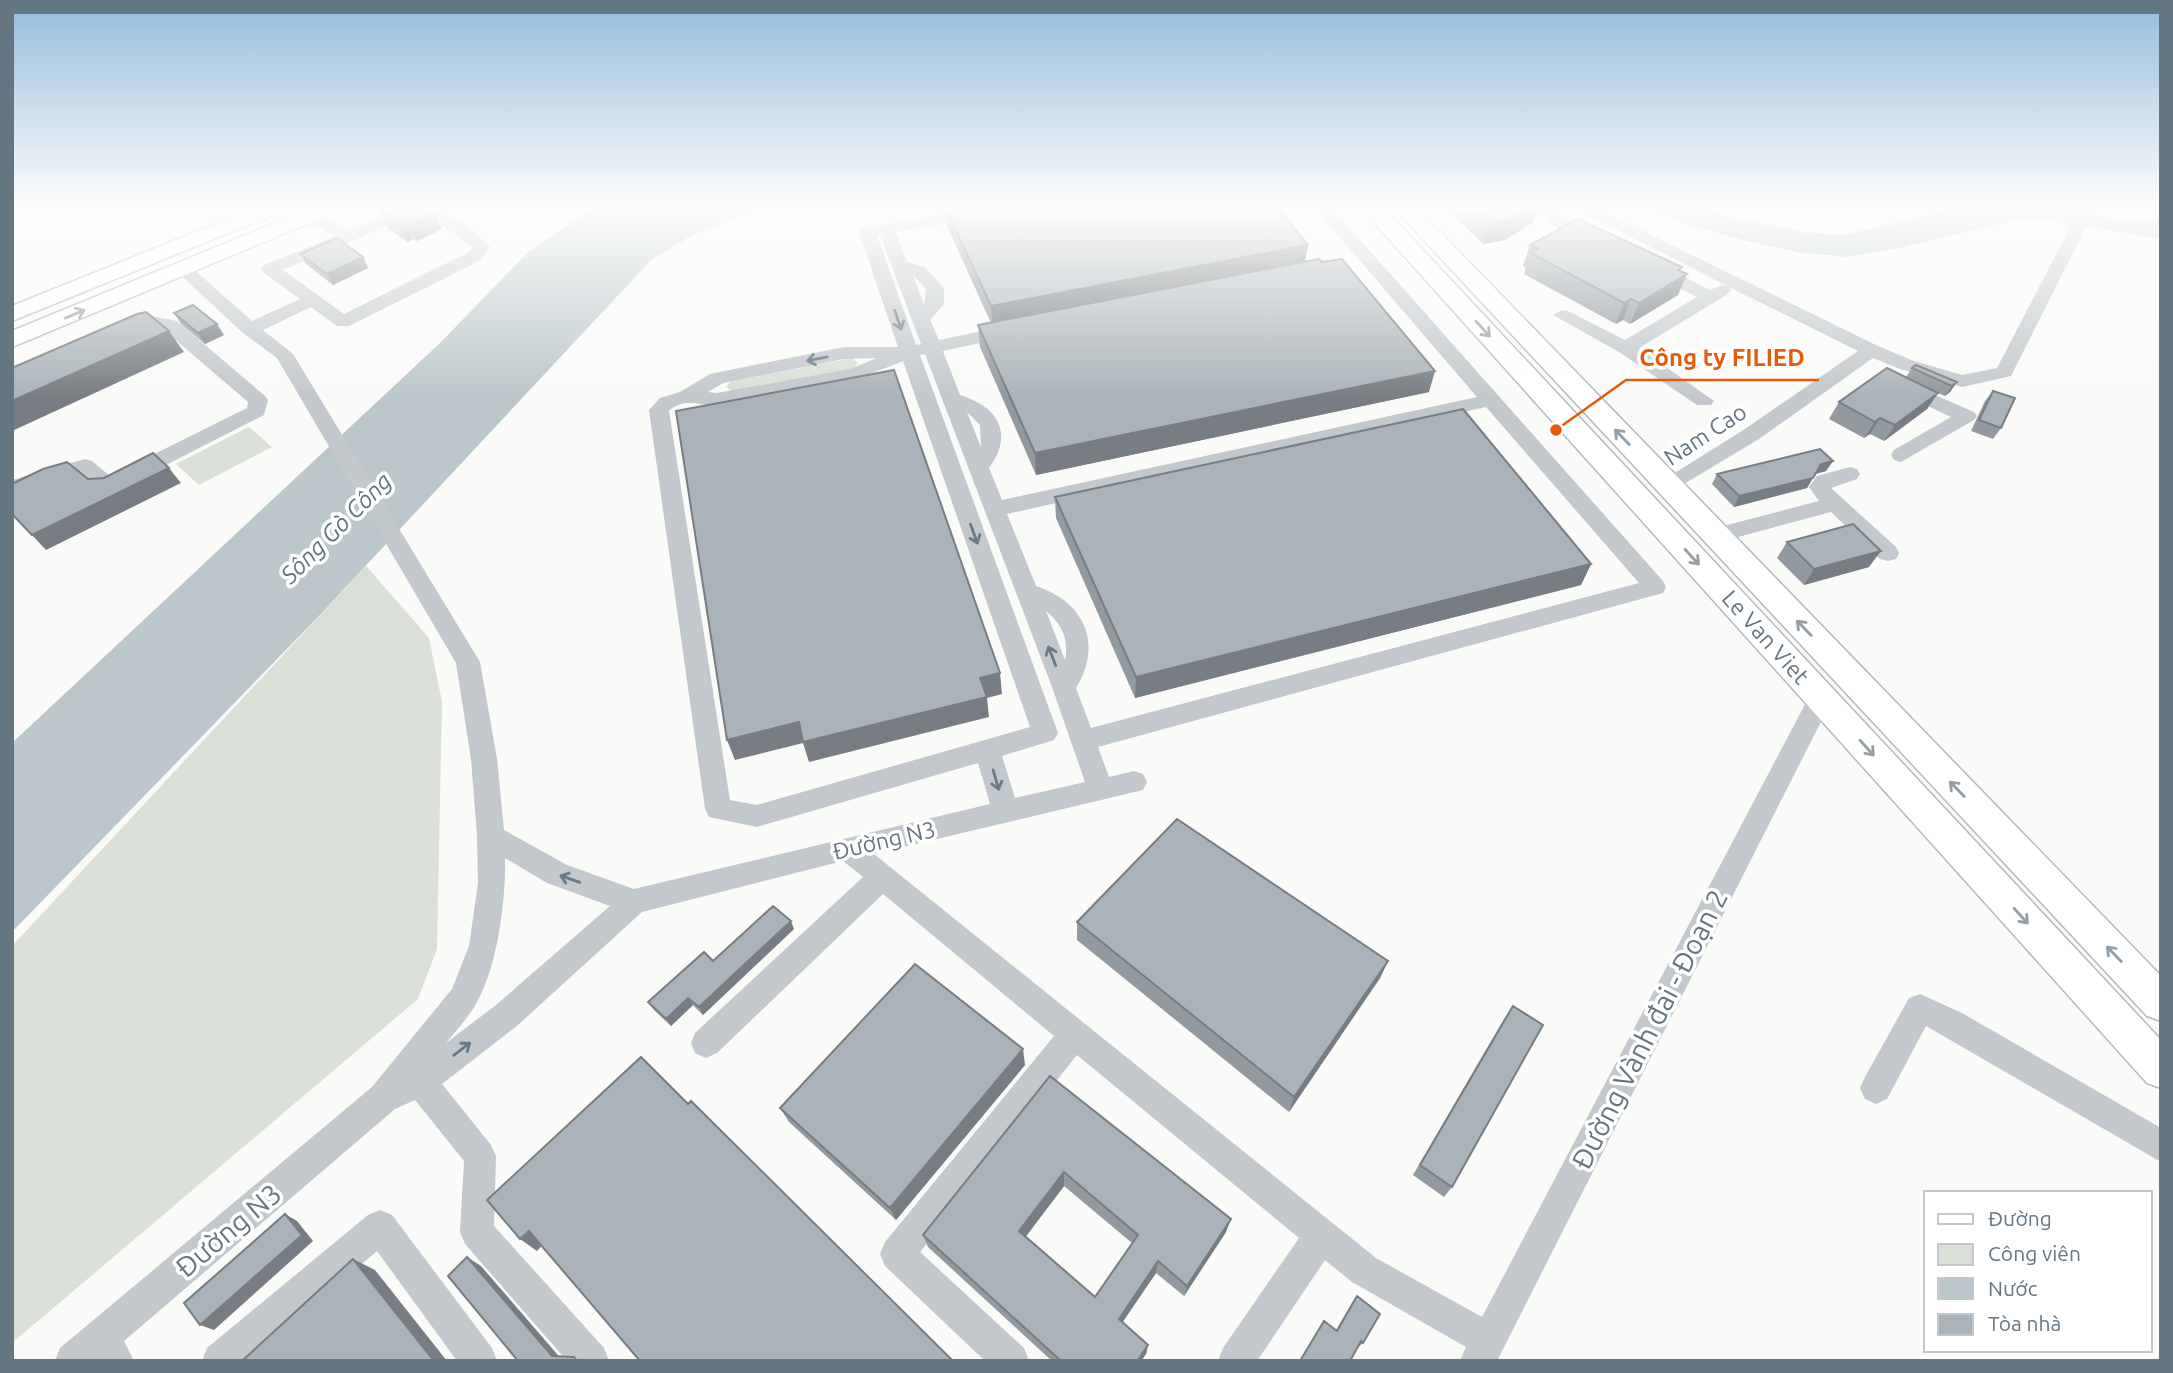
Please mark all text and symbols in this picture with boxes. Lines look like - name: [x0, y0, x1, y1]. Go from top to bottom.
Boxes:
- one-way arrow: [64, 307, 86, 320]
- one-way arrow: [893, 308, 905, 330]
- one-way arrow: [1474, 319, 1490, 337]
- callout: Công ty FILIED: [1626, 335, 1819, 380]
- text: Công ty FILIED: [1639, 344, 1805, 371]
- one-way arrow: [806, 352, 829, 366]
- street label: Nam Cao: [1659, 398, 1751, 470]
- one-way arrow: [1614, 429, 1631, 446]
- water label: Sông Gò Công: [274, 467, 397, 590]
- one-way arrow: [968, 523, 981, 545]
- one-way arrow: [1684, 548, 1700, 566]
- street label: Le Van Viet: [1718, 585, 1814, 689]
- one-way arrow: [1795, 619, 1812, 636]
- one-way arrow: [1044, 645, 1057, 667]
- one-way arrow: [1859, 739, 1875, 757]
- one-way arrow: [991, 769, 1004, 791]
- one-way arrow: [1949, 780, 1965, 798]
- street label: Đường N3: [830, 816, 938, 864]
- one-way arrow: [559, 872, 581, 884]
- street label: Đường Vành đai - Đoạn 2: [1565, 884, 1733, 1174]
- one-way arrow: [2012, 907, 2029, 924]
- one-way arrow: [2105, 946, 2122, 963]
- one-way arrow: [452, 1042, 471, 1057]
- street label: Đường N3: [169, 1177, 287, 1283]
- legend: [1924, 1191, 2152, 1352]
- text: Đường: [1988, 1206, 2052, 1230]
- text: Công viên: [1988, 1241, 2081, 1265]
- text: Nước: [1988, 1276, 2038, 1300]
- text: Tòa nhà: [1988, 1311, 2061, 1335]

